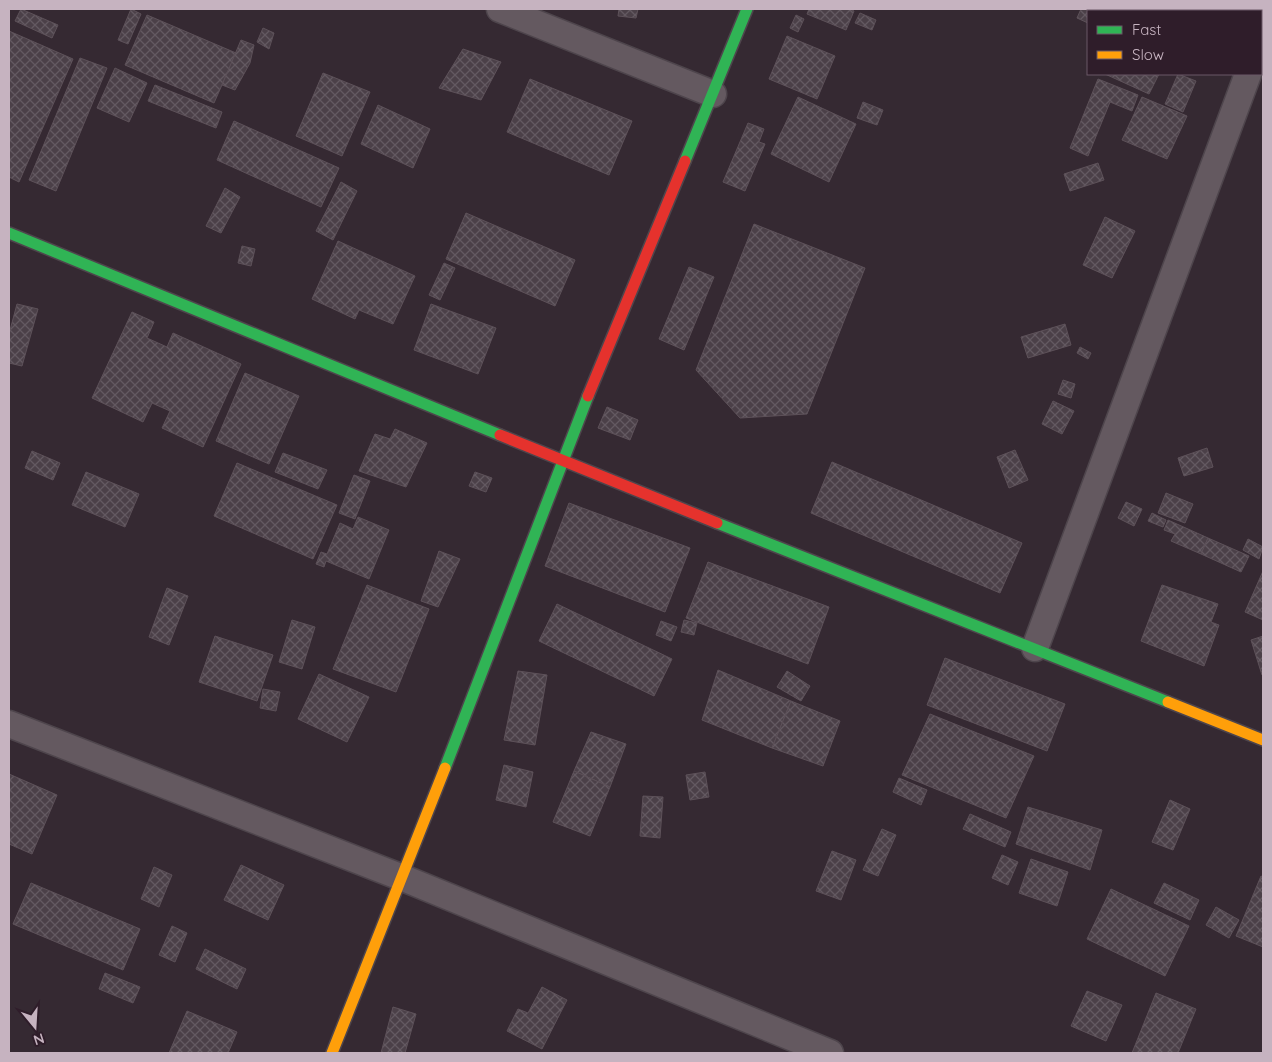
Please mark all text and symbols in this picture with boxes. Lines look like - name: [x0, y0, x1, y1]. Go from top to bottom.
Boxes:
- legend: [1087, 10, 1262, 75]
- text: Fast: [1132, 20, 1161, 39]
- text: Slow: [1132, 45, 1164, 64]
- north arrow: [10, 1002, 60, 1052]
- text: N: [31, 1029, 47, 1050]

